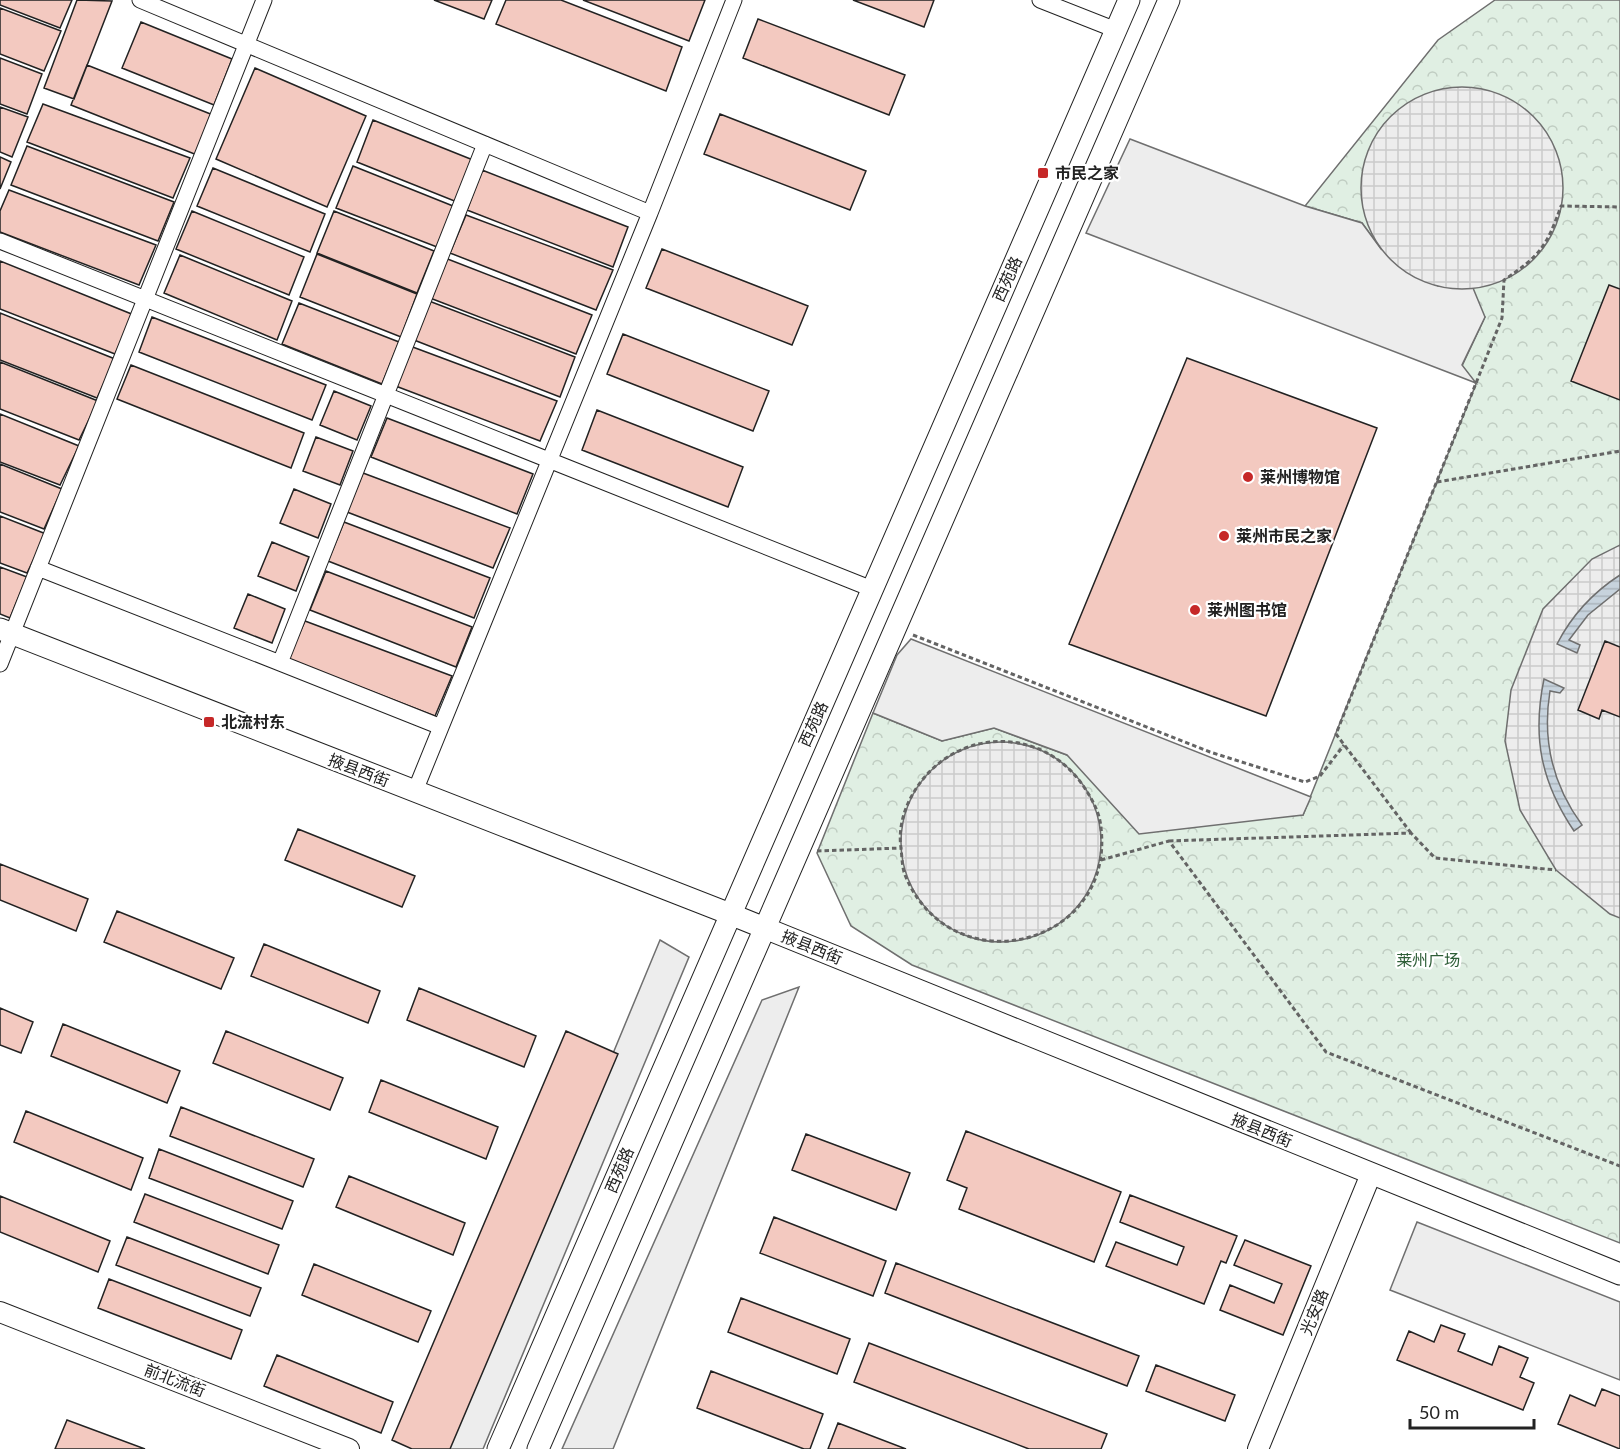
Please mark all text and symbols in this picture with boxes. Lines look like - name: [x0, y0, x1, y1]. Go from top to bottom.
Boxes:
- place label: 市民之家: [1055, 163, 1119, 182]
- marker: 市民之家: [1036, 166, 1050, 180]
- street label: 西苑路: [988, 253, 1025, 305]
- place label: 莱州博物馆: [1260, 467, 1340, 486]
- marker: 莱州博物馆: [1241, 470, 1255, 484]
- place label: 莱州市民之家: [1236, 526, 1332, 545]
- marker: 莱州市民之家: [1217, 529, 1231, 543]
- place label: 莱州图书馆: [1207, 600, 1287, 619]
- marker: 莱州图书馆: [1188, 603, 1202, 617]
- street label: 西苑路: [794, 698, 831, 750]
- place label: 北流村东: [221, 712, 285, 731]
- marker: 北流村东: [202, 715, 216, 729]
- street label: 掖县西街: [326, 749, 392, 790]
- street label: 掖县西街: [779, 926, 845, 967]
- park label: 莱州广场: [1396, 950, 1460, 969]
- street label: 掖县西街: [1229, 1109, 1295, 1150]
- street label: 西苑路: [600, 1144, 637, 1196]
- street label: 光安路: [1296, 1286, 1331, 1338]
- street label: 前北流街: [142, 1359, 208, 1400]
- scale bar: [1410, 1392, 1534, 1430]
- text: 50 m: [1419, 1401, 1459, 1423]

